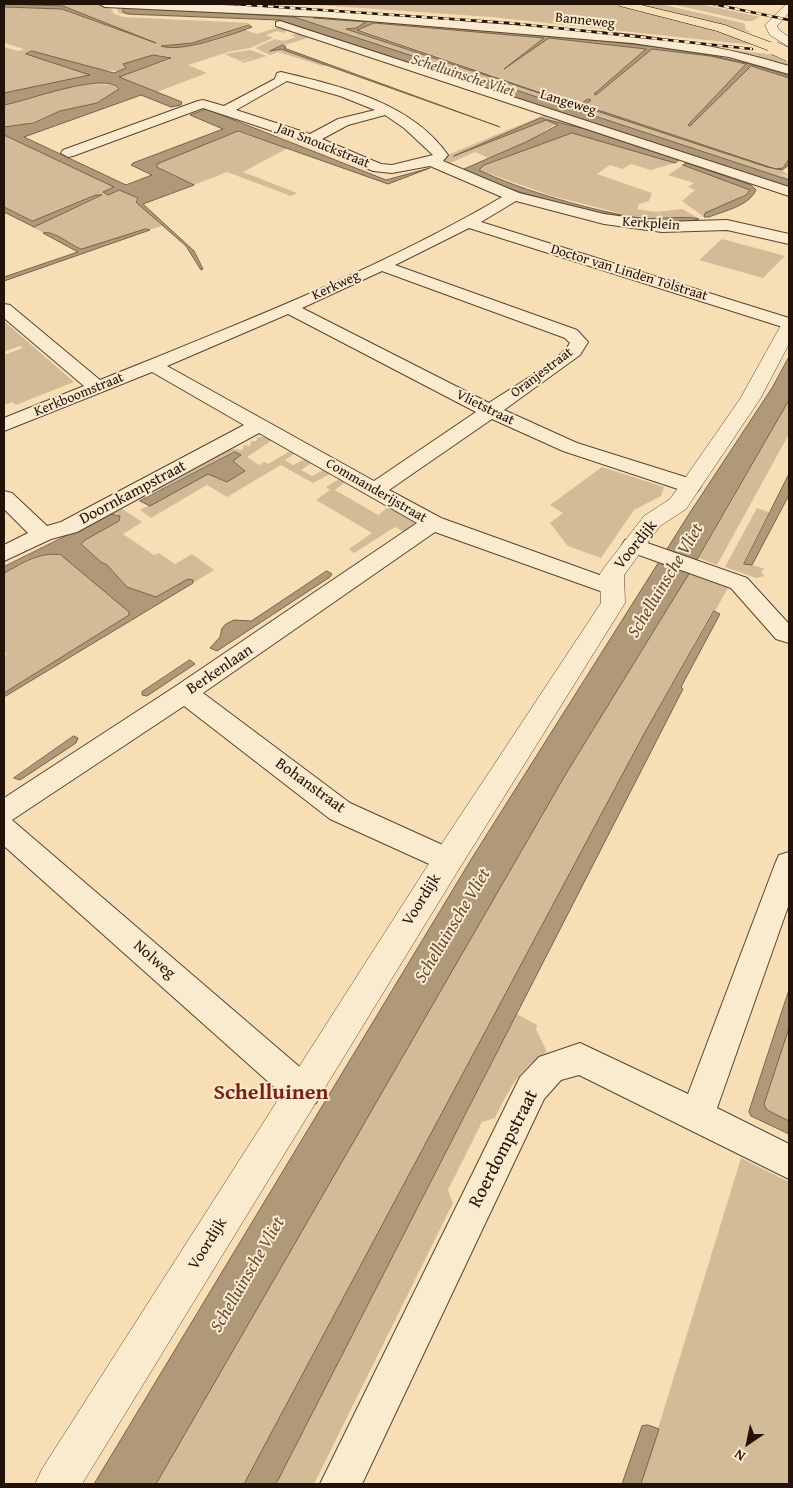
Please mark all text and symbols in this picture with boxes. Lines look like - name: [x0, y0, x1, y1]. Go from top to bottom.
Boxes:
- street label: Banneweg: [554, 10, 616, 32]
- water label: Schelluinsche Vliet: [409, 51, 517, 101]
- street label: Langeweg: [538, 86, 598, 120]
- street label: Jan Snouckstraat: [274, 120, 372, 172]
- street label: Kerkplein: [622, 214, 680, 234]
- street label: Doctor van Linden Tolstraat: [548, 241, 710, 305]
- street label: Kerkweg: [309, 268, 363, 304]
- street label: Oranjestraat: [508, 344, 576, 402]
- street label: Kerkboomstraat: [32, 369, 126, 421]
- street label: Vlietstraat: [453, 387, 517, 429]
- street label: Commanderijstraat: [322, 455, 430, 527]
- street label: Doornkampstraat: [76, 457, 190, 529]
- street label: Voordijk: [610, 517, 662, 573]
- water label: Schelluinsche Vliet: [623, 520, 709, 642]
- street label: Berkenlaan: [183, 641, 257, 699]
- street label: Bohanstraat: [271, 754, 349, 818]
- water label: Schelluinsche Vliet: [410, 865, 496, 987]
- street label: Voordijk: [399, 870, 445, 930]
- street label: Nolweg: [129, 936, 179, 984]
- district label: Schelluinen: [213, 1080, 329, 1106]
- street label: Roerdompstraat: [464, 1086, 544, 1212]
- street label: Voordijk: [185, 1214, 231, 1274]
- water label: Schelluinsche Vliet: [206, 1214, 290, 1336]
- north arrow: [723, 1418, 773, 1468]
- text: N: [730, 1445, 749, 1466]

